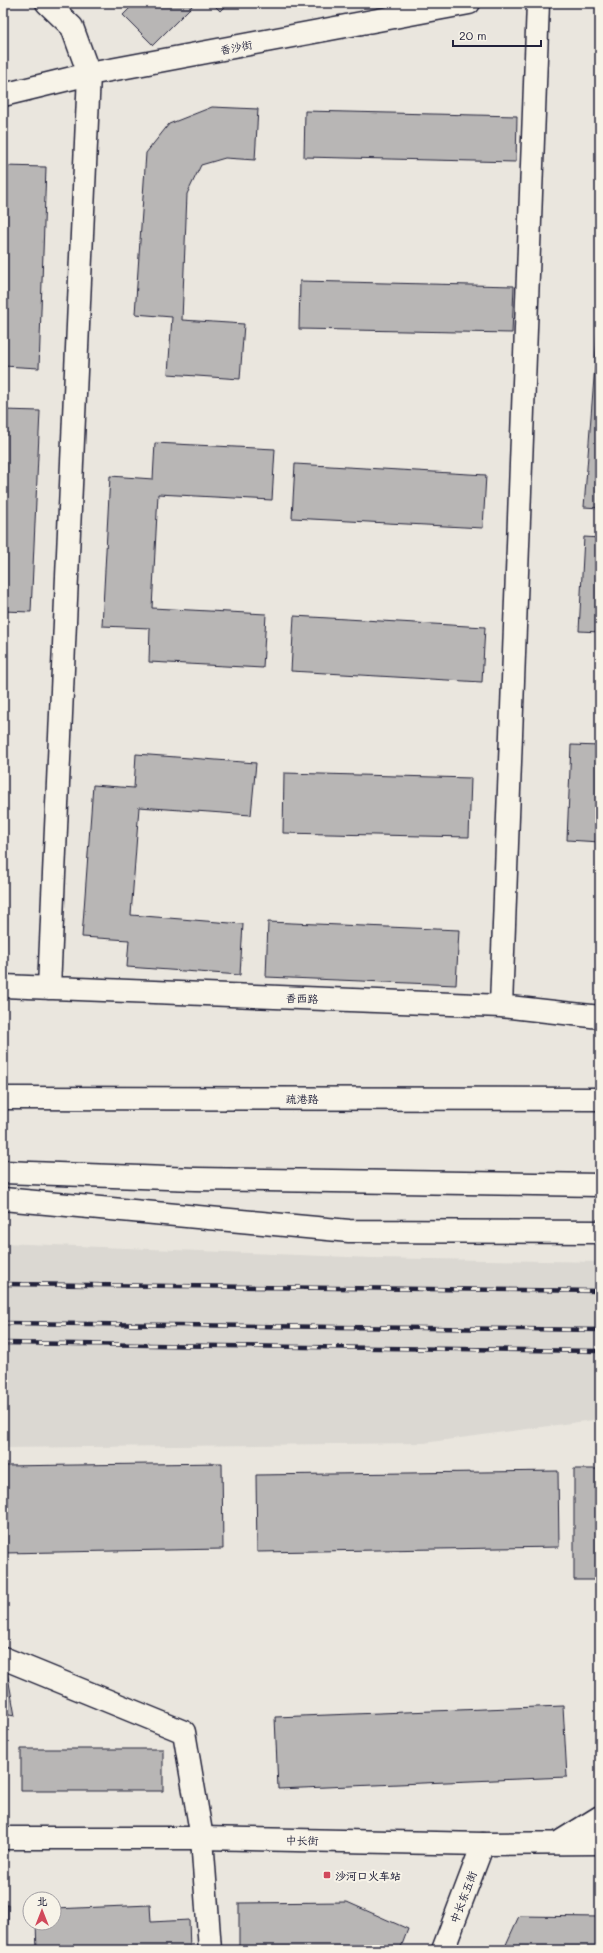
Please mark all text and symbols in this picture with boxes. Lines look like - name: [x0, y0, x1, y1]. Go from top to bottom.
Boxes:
- scale bar: [453, 22, 541, 48]
- text: 20 m: [459, 27, 487, 43]
- street label: 香沙街: [218, 36, 255, 58]
- street label: 香西路: [285, 990, 319, 1006]
- street label: 疏港路: [286, 1091, 319, 1106]
- street label: 中长街: [285, 1832, 320, 1848]
- place label: 沙河口火车站: [335, 1868, 401, 1883]
- street label: 中长东五街: [446, 1868, 480, 1925]
- marker: 沙河口火车站: [322, 1870, 332, 1880]
- north arrow: [22, 1891, 62, 1931]
- text: 北: [37, 1893, 48, 1908]

